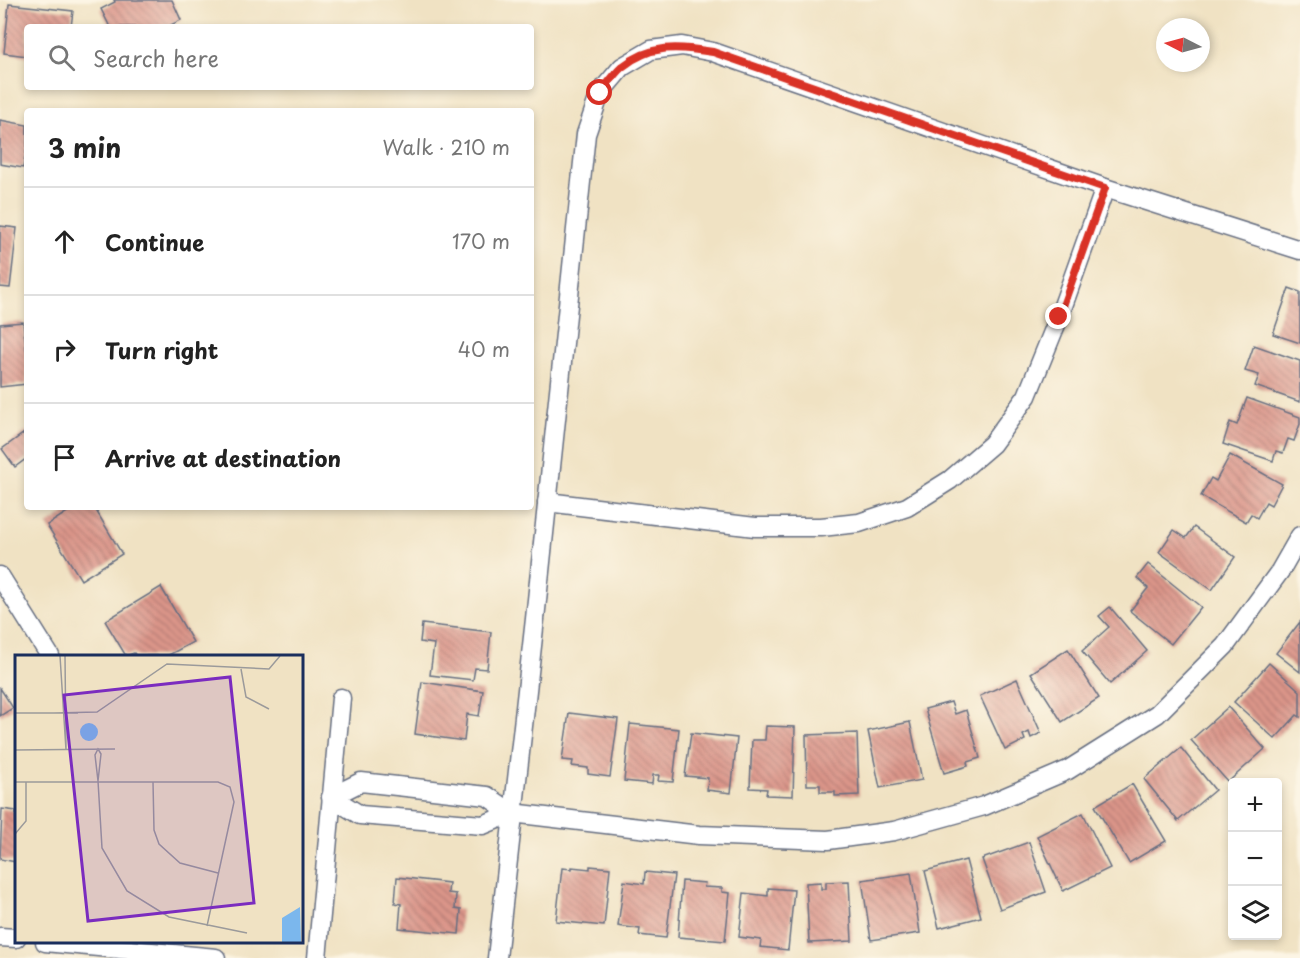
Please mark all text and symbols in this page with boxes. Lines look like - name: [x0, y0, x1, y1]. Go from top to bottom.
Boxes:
- north arrow: [1156, 18, 1210, 72]
- search box: [24, 24, 534, 90]
- icon: search: [45, 41, 78, 74]
- text: Search here: [93, 41, 219, 74]
- route start: [586, 79, 612, 105]
- text: 3 min: [48, 128, 121, 167]
- text: Walk · 210 m: [383, 132, 510, 162]
- icon: ahead: [48, 225, 81, 258]
- text: Continue: [105, 225, 204, 258]
- text: 170 m: [452, 226, 510, 256]
- route end: [1045, 303, 1071, 329]
- icon: right: [48, 333, 81, 366]
- text: Turn right: [105, 333, 218, 366]
- text: 40 m: [458, 334, 510, 364]
- icon: arrive: [48, 441, 81, 474]
- text: Arrive at destination: [105, 441, 341, 474]
- inset map: [15, 655, 303, 943]
- map controls: [1228, 778, 1282, 940]
- button: +: [1228, 778, 1282, 832]
- button: −: [1228, 832, 1282, 886]
- button: layers: [1228, 886, 1282, 940]

